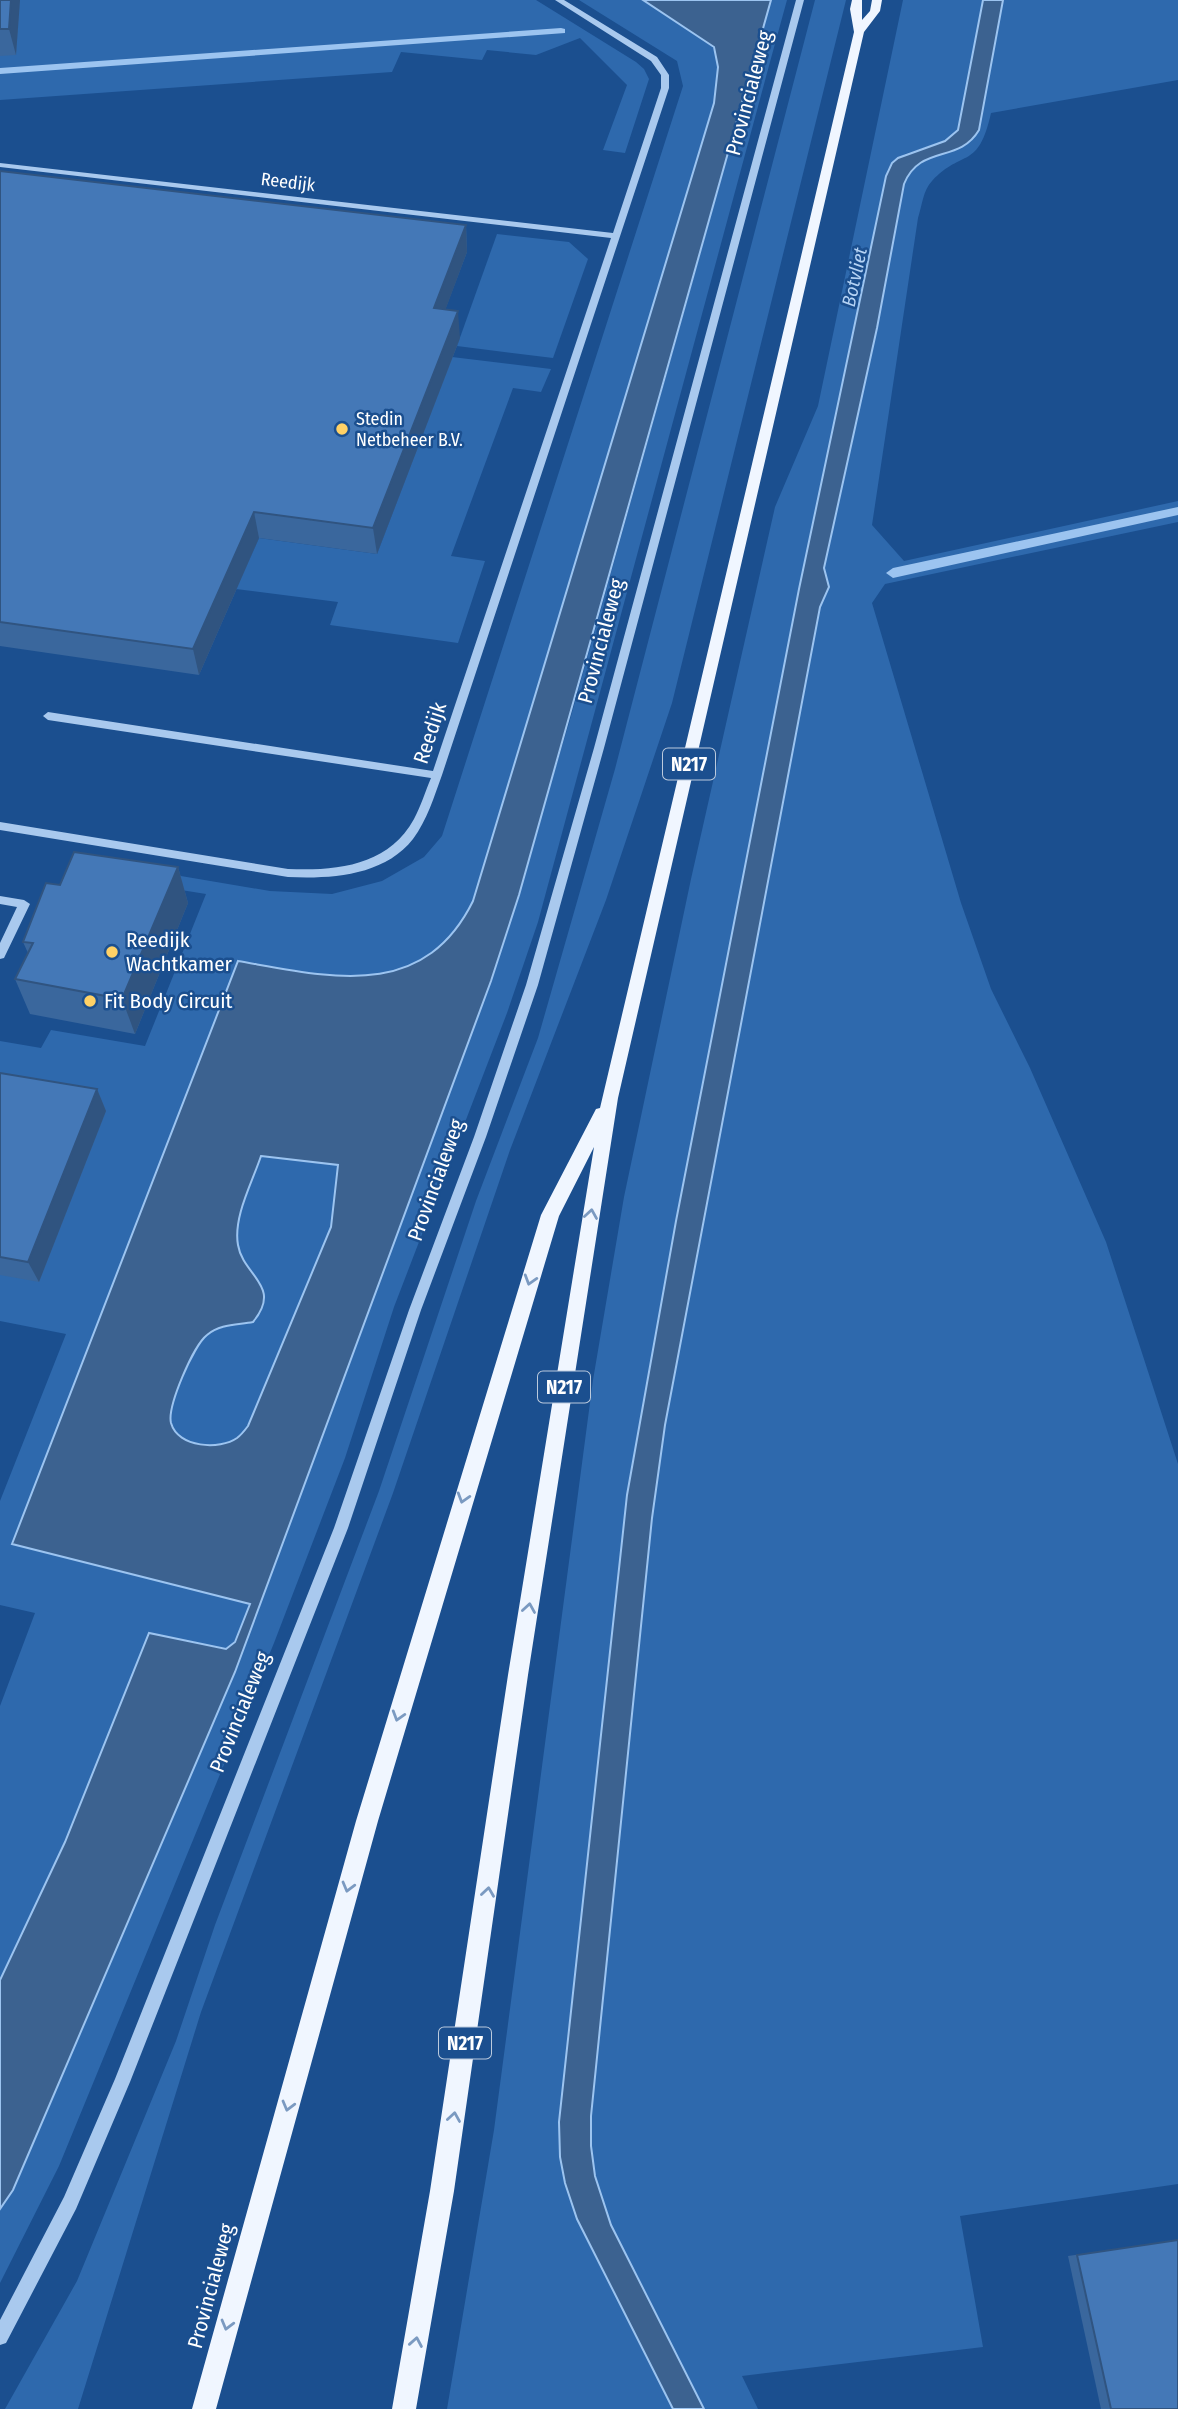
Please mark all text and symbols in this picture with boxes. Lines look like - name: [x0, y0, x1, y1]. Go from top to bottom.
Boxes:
- street label: Provincialeweg: [720, 28, 778, 158]
- street label: Reedijk: [260, 168, 317, 196]
- water label: Botvliet: [837, 245, 872, 309]
- place label: Stedin Netbeheer B.V.: [356, 408, 463, 451]
- marker: Stedin Netbeheer B.V.: [334, 421, 350, 437]
- street label: Provincialeweg: [572, 576, 630, 706]
- street label: Reedijk: [408, 699, 452, 767]
- road number: N217: [663, 748, 715, 779]
- place label: Reedijk Wachtkamer: [126, 927, 233, 977]
- marker: Reedijk Wachtkamer: [104, 944, 120, 960]
- place label: Fit Body Circuit: [104, 988, 233, 1014]
- marker: Fit Body Circuit: [82, 993, 98, 1009]
- street label: Provincialeweg: [402, 1115, 470, 1245]
- one-way arrow: [583, 1208, 598, 1220]
- one-way arrow: [523, 1274, 538, 1286]
- road number: N217: [538, 1372, 590, 1402]
- one-way arrow: [457, 1491, 472, 1503]
- one-way arrow: [521, 1602, 536, 1614]
- street label: Provincialeweg: [204, 1648, 276, 1776]
- one-way arrow: [392, 1709, 407, 1721]
- one-way arrow: [342, 1881, 357, 1893]
- one-way arrow: [480, 1887, 495, 1898]
- road number: N217: [439, 2027, 491, 2058]
- one-way arrow: [282, 2100, 296, 2112]
- one-way arrow: [446, 2112, 461, 2123]
- street label: Provincialeweg: [182, 2221, 240, 2351]
- one-way arrow: [221, 2319, 236, 2331]
- one-way arrow: [408, 2336, 423, 2348]

